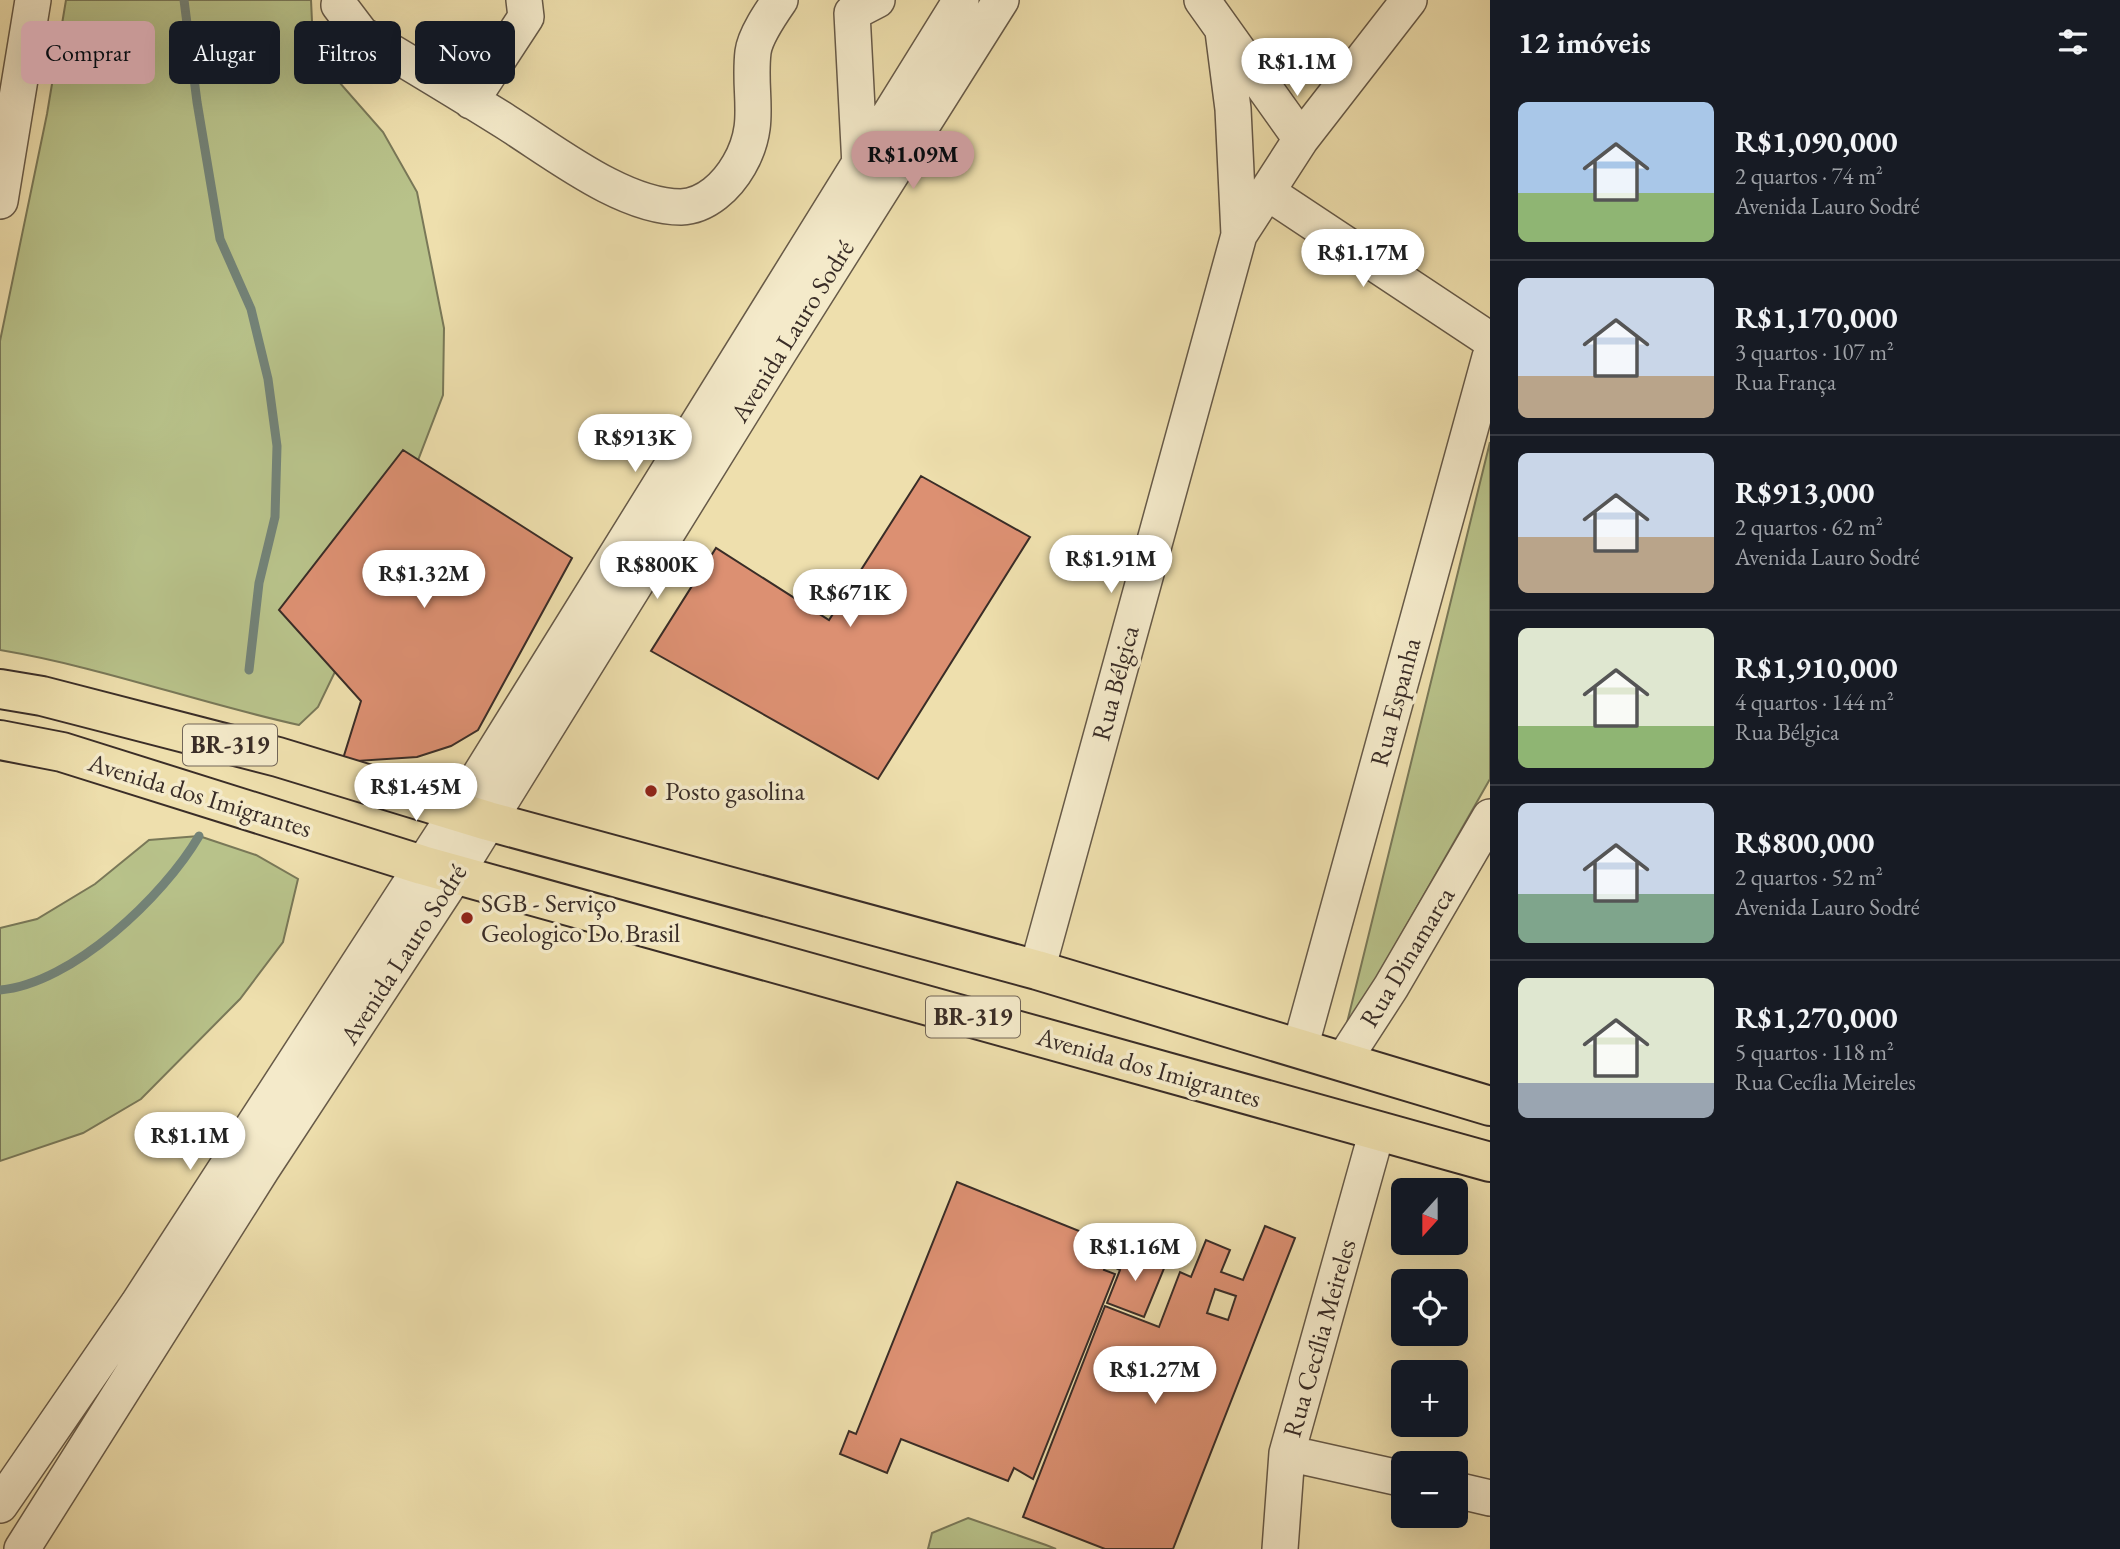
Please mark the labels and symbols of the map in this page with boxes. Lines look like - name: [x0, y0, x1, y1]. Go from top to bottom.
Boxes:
- pin: R$1.1M: [1240, 38, 1354, 98]
- pin: R$1.09M: [848, 132, 978, 191]
- pin: R$1.17M: [1298, 230, 1428, 289]
- street label: Avenida Lauro Sodré: [722, 233, 862, 429]
- pin: R$913K: [578, 414, 692, 474]
- pin: R$1.91M: [1046, 536, 1176, 595]
- pin: R$800K: [600, 542, 714, 601]
- pin: R$1.32M: [359, 550, 489, 610]
- pin: R$671K: [793, 570, 907, 629]
- street label: Rua Bélgica: [1083, 621, 1147, 744]
- street label: Rua Espanha: [1362, 633, 1429, 770]
- road number: BR-319: [183, 724, 277, 766]
- street label: Avenida dos Imigrantes: [83, 745, 316, 845]
- pin: R$1.45M: [351, 764, 481, 823]
- place label: Posto gasolina: [665, 774, 805, 808]
- marker: Posto gasolina: [643, 783, 659, 799]
- street label: Avenida Lauro Sodré: [331, 857, 474, 1052]
- street label: Rua Dinamarca: [1352, 880, 1463, 1033]
- place label: SGB - Serviço Geologico Do Brasil: [481, 886, 680, 950]
- marker: SGB - Serviço Geologico Do Brasil: [459, 910, 475, 926]
- road number: BR-319: [926, 996, 1020, 1037]
- street label: Avenida dos Imigrantes: [1032, 1018, 1265, 1115]
- pin: R$1.1M: [133, 1112, 247, 1172]
- north arrow: [1391, 1178, 1468, 1255]
- pin: R$1.16M: [1070, 1224, 1200, 1283]
- street label: Rua Cecília Meireles: [1275, 1235, 1363, 1441]
- pin: R$1.27M: [1090, 1346, 1220, 1406]

